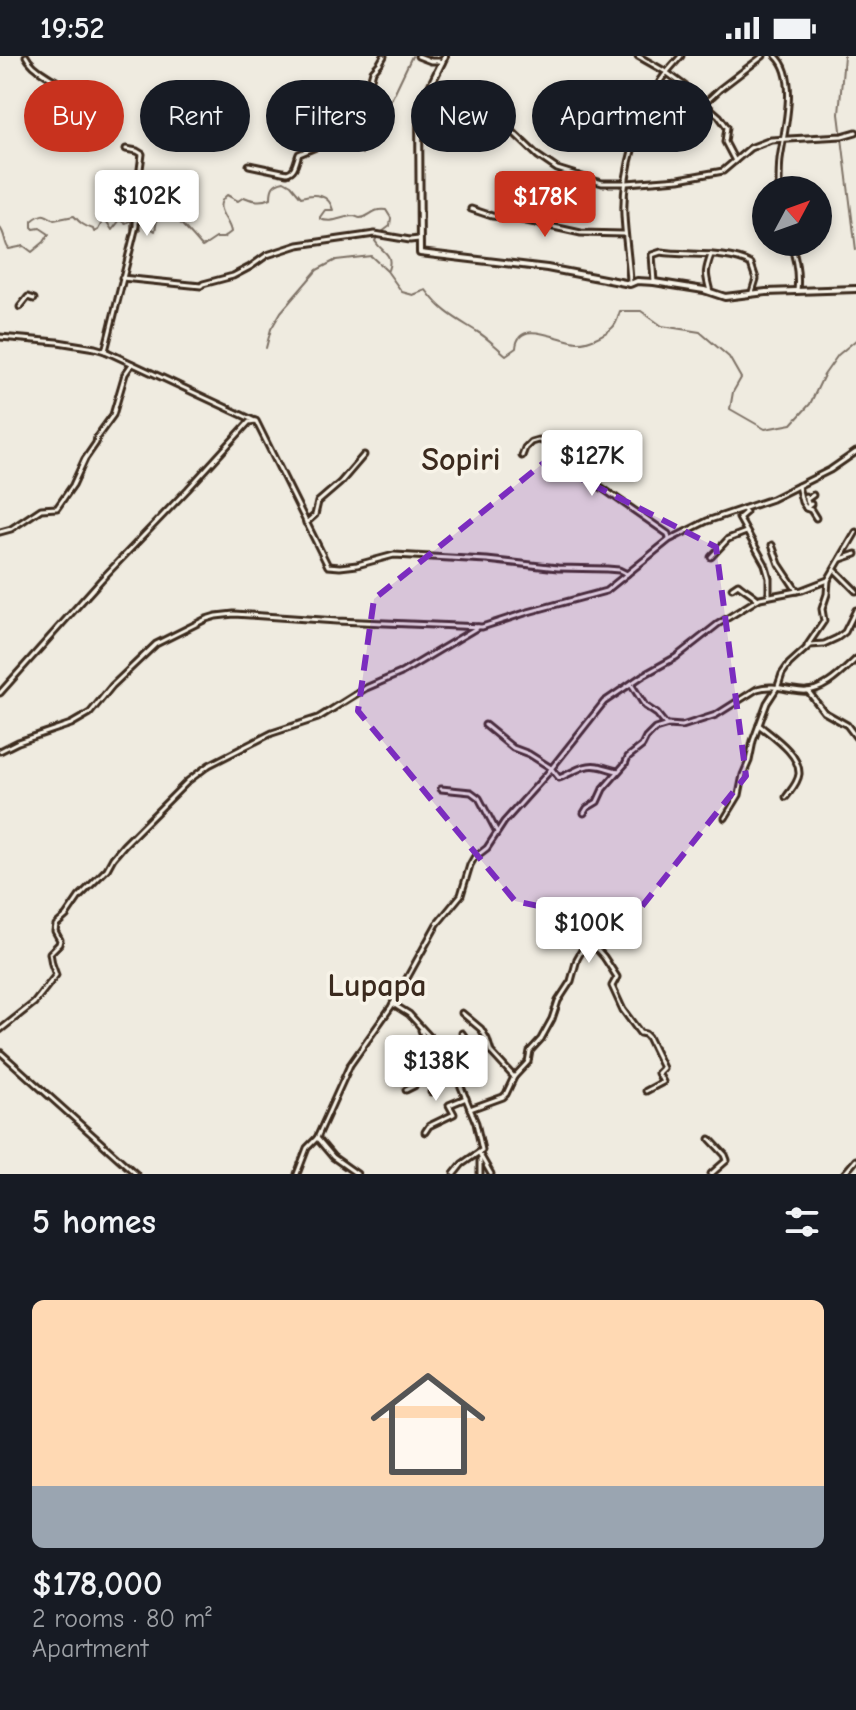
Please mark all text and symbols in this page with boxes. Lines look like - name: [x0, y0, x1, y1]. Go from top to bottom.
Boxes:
- text: 19:52: [40, 11, 105, 46]
- chip: Buy: [24, 80, 124, 152]
- chip: Rent: [140, 80, 250, 152]
- chip: Filters: [266, 80, 395, 152]
- chip: New: [411, 80, 516, 152]
- chip: Apartment: [532, 80, 713, 152]
- pin: $102K: [91, 170, 203, 238]
- pin: $178K: [489, 171, 601, 239]
- north arrow: [752, 176, 832, 256]
- map controls: [752, 176, 832, 256]
- text: $102K: [113, 181, 181, 211]
- text: $178K: [513, 182, 577, 212]
- pin: $127K: [536, 430, 648, 498]
- district label: Sopiri: [421, 441, 501, 478]
- text: $127K: [560, 441, 624, 471]
- pin: $100K: [533, 897, 645, 965]
- text: $100K: [554, 908, 624, 938]
- district label: Lupapa: [328, 967, 426, 1004]
- pin: $138K: [380, 1035, 492, 1103]
- text: $138K: [403, 1046, 469, 1076]
- icon: filters: [780, 1200, 824, 1244]
- text: 5 homes: [32, 1202, 156, 1242]
- icon: home: [356, 1352, 500, 1496]
- text: $178,000: [32, 1564, 162, 1604]
- text: 2 rooms · 80 m²: [32, 1604, 212, 1634]
- text: Apartment: [32, 1634, 148, 1664]

